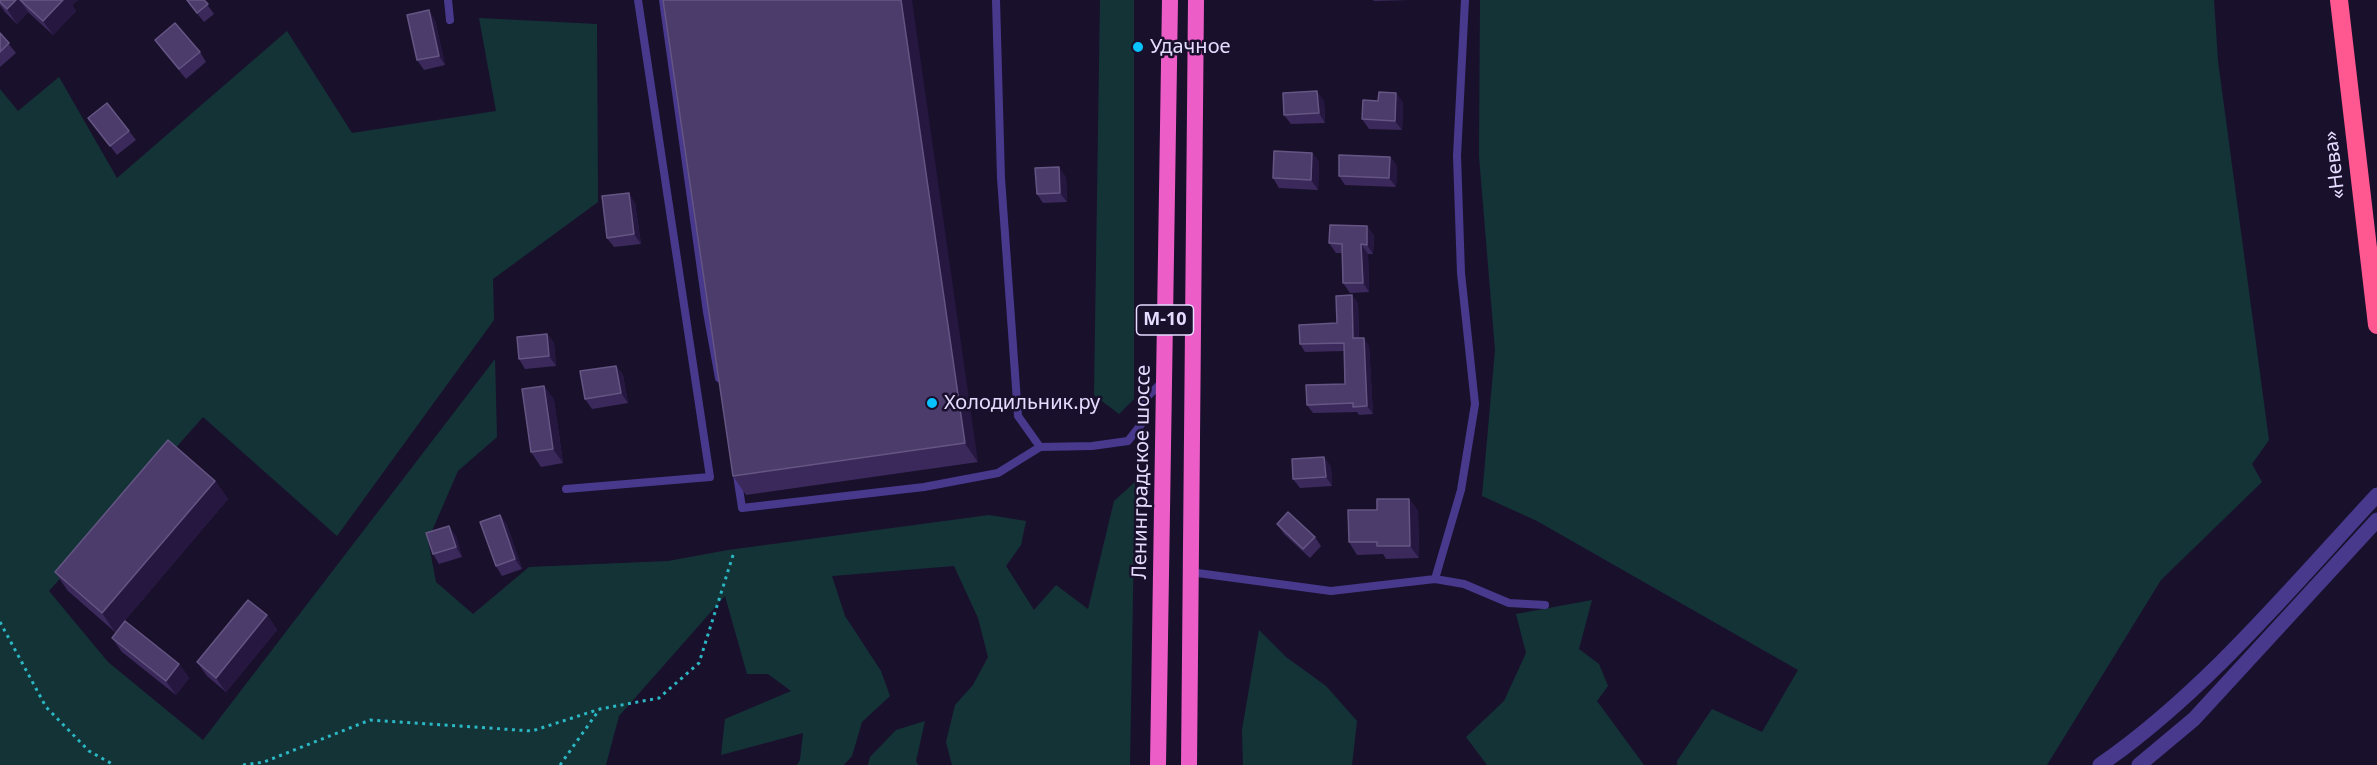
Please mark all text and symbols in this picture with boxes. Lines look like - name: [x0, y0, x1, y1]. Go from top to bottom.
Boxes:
- place label: Удачное: [1150, 35, 1231, 59]
- marker: Удачное: [1131, 40, 1145, 54]
- street label: «Нева»: [2319, 129, 2351, 201]
- road number: М-10: [1136, 305, 1194, 335]
- street label: Ленинградское шоссе: [1128, 365, 1156, 579]
- place label: Холодильник.ру: [944, 391, 1100, 415]
- marker: Холодильник.ру: [925, 396, 939, 410]

